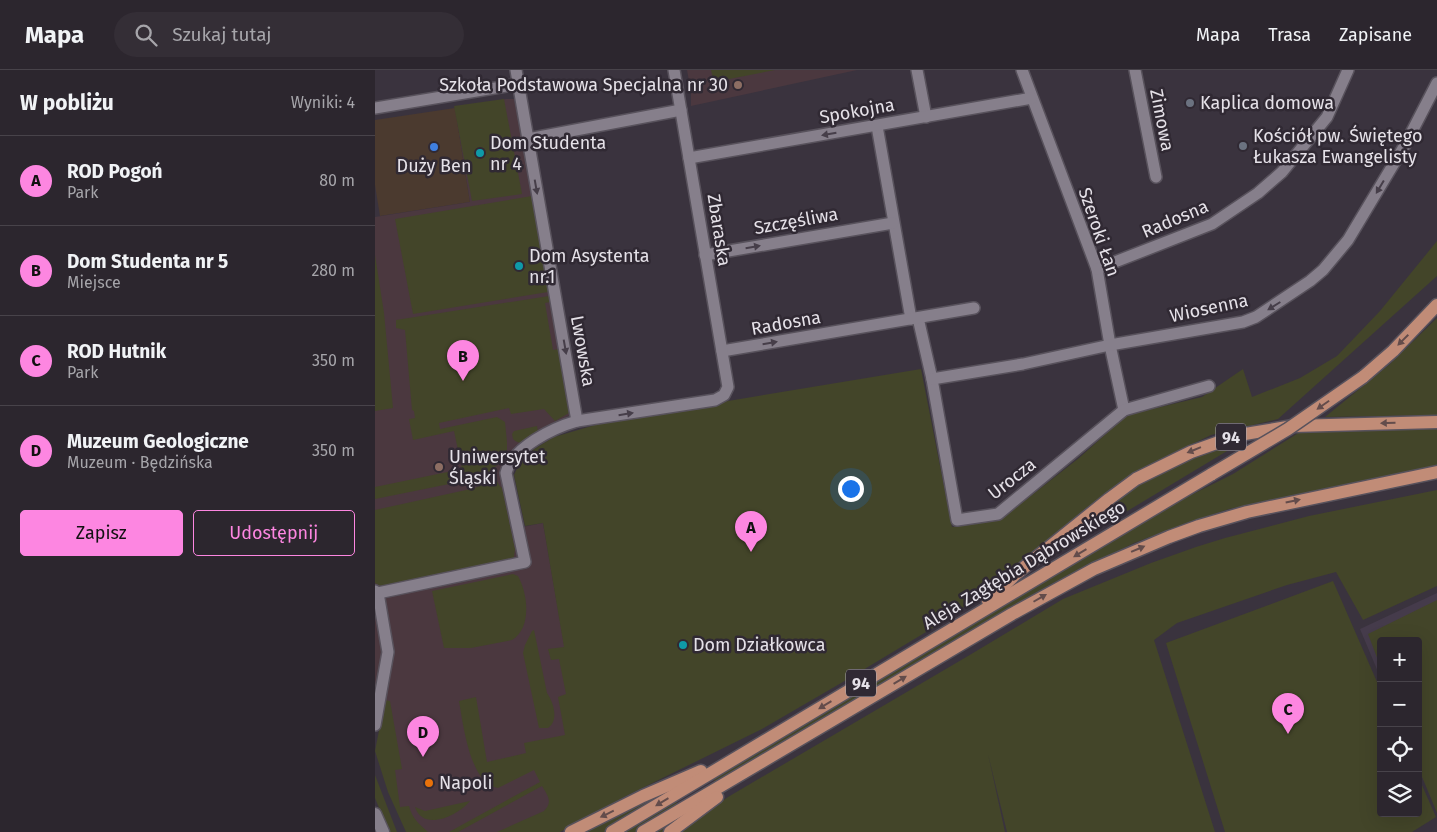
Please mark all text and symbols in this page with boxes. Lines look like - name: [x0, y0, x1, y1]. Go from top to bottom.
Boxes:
- search box: [114, 12, 464, 57]
- text: Mapa: [25, 21, 84, 49]
- icon: search: [132, 21, 160, 49]
- text: Szukaj tutaj: [172, 23, 272, 46]
- text: Mapa: [1196, 24, 1240, 46]
- text: Trasa: [1268, 24, 1311, 46]
- text: Zapisane: [1339, 24, 1412, 46]
- place label: Szkoła Podstawowa Specjalna nr 30: [439, 74, 728, 96]
- marker: Szkoła Podstawowa Specjalna nr 30: [732, 79, 744, 91]
- street label: Zimowa: [1145, 87, 1179, 153]
- text: W pobliżu: [20, 90, 114, 116]
- place label: Kaplica domowa: [1200, 92, 1334, 114]
- text: Wyniki: 4: [291, 93, 355, 112]
- street label: Spokojna: [818, 94, 896, 128]
- marker: Kaplica domowa: [1184, 97, 1196, 109]
- place label: Kościół pw. Świętego Łukasza Ewangelisty: [1253, 124, 1422, 168]
- one-way arrow: [821, 130, 837, 138]
- place label: Dom Studenta nr 4: [490, 132, 606, 175]
- marker: Kościół pw. Świętego Łukasza Ewangelisty: [1237, 140, 1249, 152]
- marker: Duży Ben: [428, 141, 440, 153]
- marker: Dom Studenta nr 4: [474, 147, 486, 159]
- place label: Duży Ben: [397, 155, 471, 177]
- text: ROD Pogoń: [67, 160, 163, 183]
- text: A: [31, 171, 41, 190]
- text: 80 m: [319, 171, 355, 190]
- one-way arrow: [533, 180, 541, 196]
- one-way arrow: [1375, 180, 1385, 193]
- text: Park: [67, 183, 99, 202]
- street label: Szeroki Łan: [1074, 185, 1124, 279]
- street label: Zbaraska: [702, 192, 736, 268]
- street label: Radosna: [1138, 195, 1212, 243]
- street label: Szczęśliwa: [752, 203, 840, 239]
- one-way arrow: [745, 242, 761, 250]
- place label: Dom Asystenta nr.1: [529, 245, 650, 288]
- text: Dom Studenta nr 5: [67, 250, 228, 273]
- marker: Dom Asystenta nr.1: [513, 260, 525, 272]
- text: B: [31, 261, 41, 280]
- text: 280 m: [311, 261, 355, 280]
- text: Miejsce: [67, 273, 121, 292]
- street label: Wiosenna: [1168, 289, 1250, 327]
- one-way arrow: [1267, 301, 1280, 311]
- street label: Radosna: [749, 306, 823, 340]
- street label: Lwowska: [566, 314, 600, 388]
- one-way arrow: [1398, 334, 1410, 346]
- one-way arrow: [763, 339, 779, 347]
- text: ROD Hutnik: [67, 340, 166, 363]
- pin: B: [447, 340, 479, 381]
- one-way arrow: [561, 340, 569, 356]
- text: C: [31, 351, 41, 370]
- text: 350 m: [312, 351, 355, 370]
- text: Park: [67, 363, 99, 382]
- one-way arrow: [1316, 400, 1330, 410]
- one-way arrow: [618, 410, 634, 418]
- one-way arrow: [1380, 420, 1396, 428]
- road number: 94: [1216, 424, 1246, 451]
- text: Muzeum Geologiczne: [67, 430, 249, 453]
- text: D: [31, 441, 41, 460]
- text: 350 m: [312, 441, 355, 460]
- place label: Uniwersytet Śląski: [449, 446, 546, 489]
- one-way arrow: [1187, 447, 1201, 455]
- text: Muzeum · Będzińska: [67, 453, 213, 472]
- street label: Urocza: [984, 453, 1040, 505]
- marker: Uniwersytet Śląski: [433, 461, 445, 473]
- your location: [838, 476, 864, 502]
- street label: Aleja Zagłębia Dąbrowskiego: [919, 496, 1129, 634]
- one-way arrow: [1286, 497, 1301, 505]
- button: Zapisz: [20, 510, 183, 556]
- button: Udostępnij: [193, 510, 355, 556]
- pin: A: [735, 511, 767, 552]
- one-way arrow: [1131, 545, 1145, 553]
- one-way arrow: [1073, 548, 1086, 557]
- one-way arrow: [1033, 593, 1047, 602]
- place label: Dom Działkowca: [693, 634, 826, 656]
- map controls: [1377, 637, 1422, 817]
- button: +: [1377, 637, 1422, 682]
- marker: Dom Działkowca: [677, 639, 689, 651]
- road number: 94: [846, 670, 876, 696]
- one-way arrow: [894, 676, 907, 685]
- button: −: [1377, 682, 1422, 727]
- pin: C: [1272, 693, 1304, 734]
- one-way arrow: [818, 700, 831, 709]
- pin: D: [407, 716, 439, 757]
- button: locate: [1377, 727, 1422, 772]
- place label: Napoli: [439, 772, 493, 794]
- button: layers: [1377, 772, 1422, 817]
- marker: Napoli: [423, 777, 435, 789]
- one-way arrow: [656, 797, 669, 806]
- one-way arrow: [600, 810, 614, 818]

